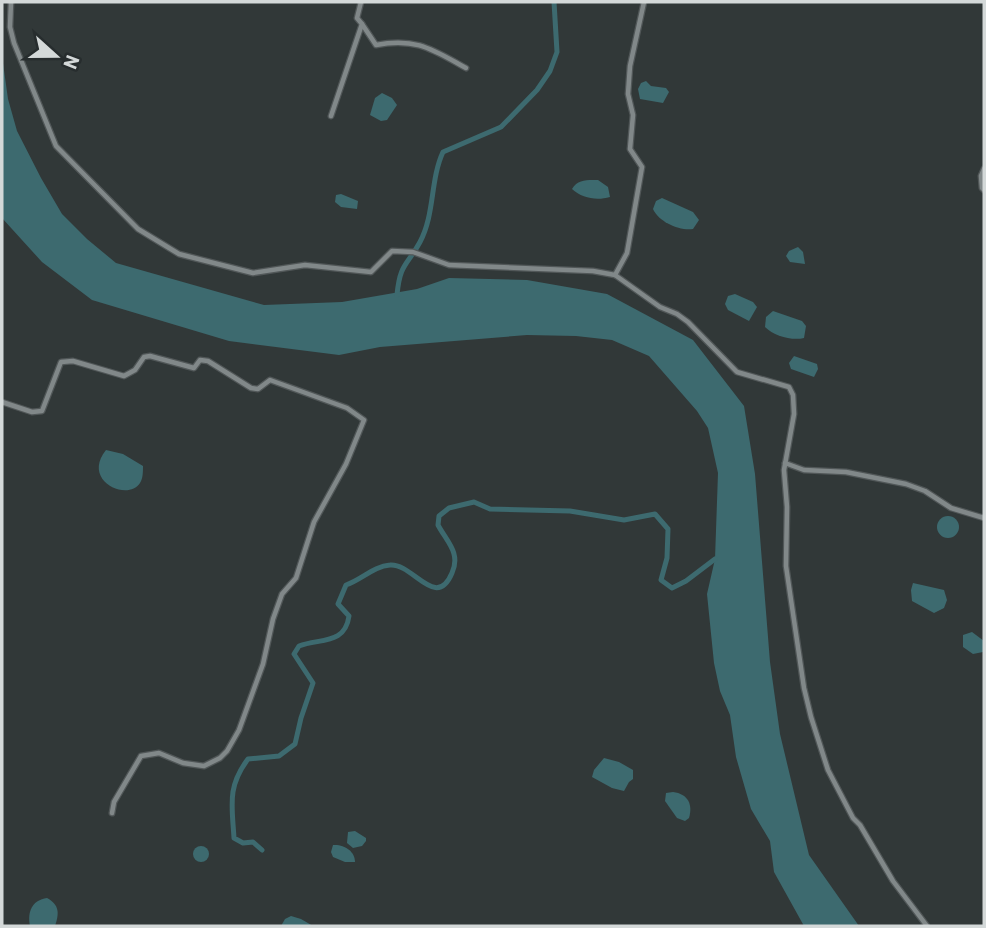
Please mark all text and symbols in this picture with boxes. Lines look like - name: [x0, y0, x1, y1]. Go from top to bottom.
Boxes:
- north arrow: [21, 21, 91, 91]
- text: N: [59, 52, 85, 72]

